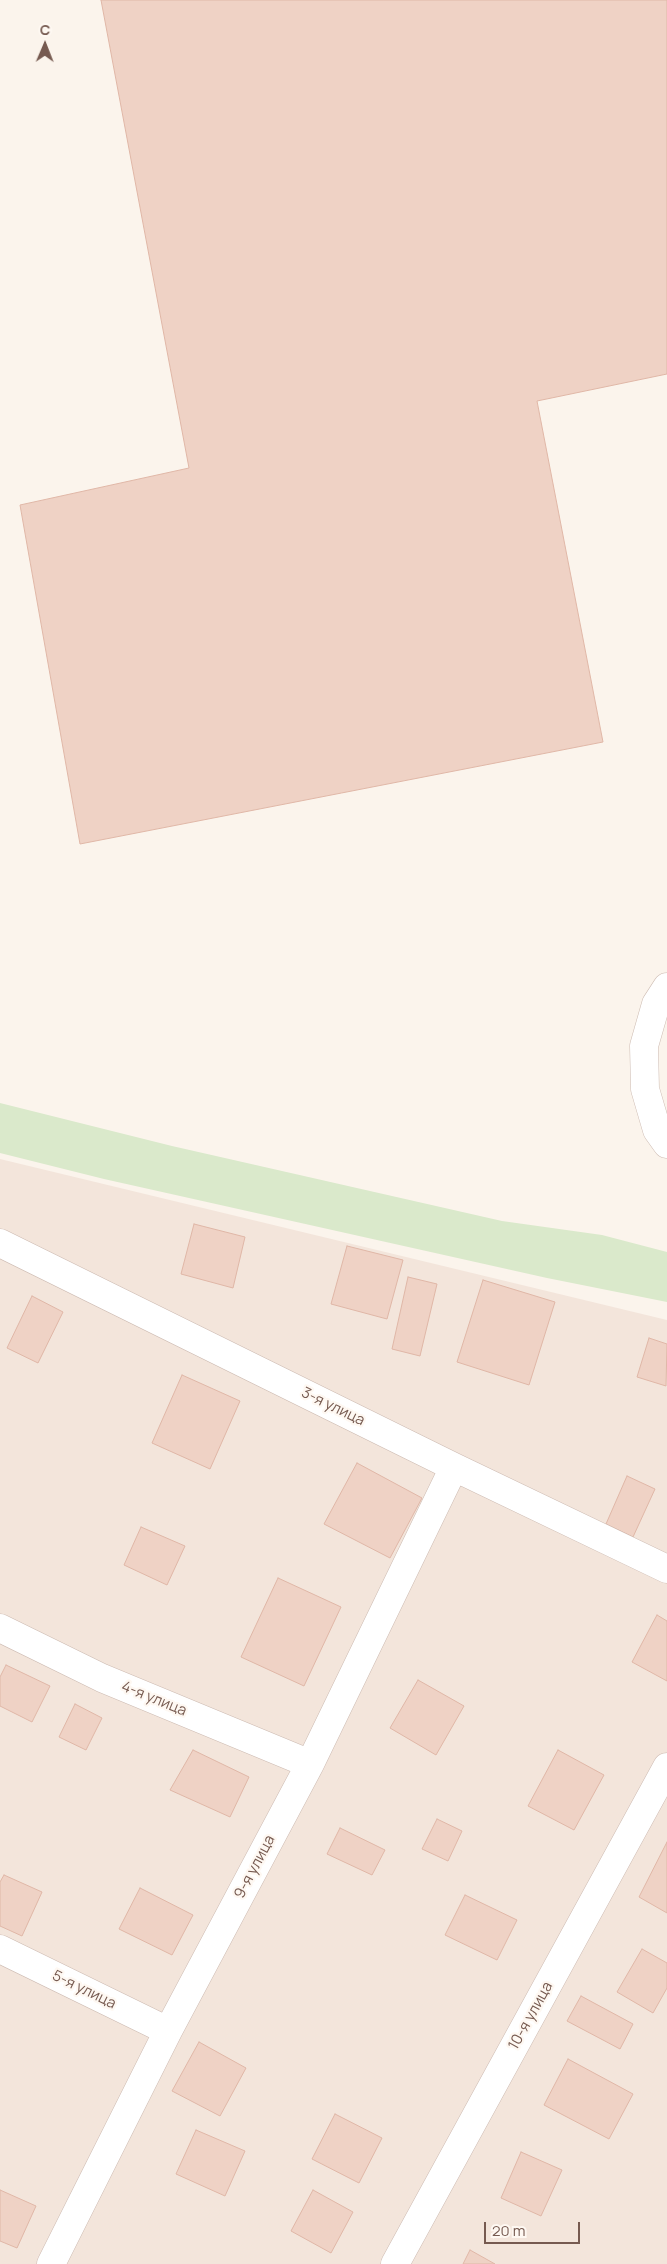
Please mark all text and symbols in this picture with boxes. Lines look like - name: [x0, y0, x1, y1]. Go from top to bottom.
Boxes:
- north arrow: [20, 20, 70, 70]
- text: С: [40, 20, 51, 39]
- street label: 3-я улица: [298, 1384, 368, 1430]
- street label: 4-я улица: [119, 1678, 189, 1720]
- street label: 9-я улица: [231, 1832, 279, 1902]
- street label: 5-я улица: [49, 1967, 119, 2013]
- street label: 10-я улица: [505, 1979, 557, 2053]
- scale bar: [487, 2212, 583, 2244]
- text: 20 m: [492, 2220, 525, 2241]

